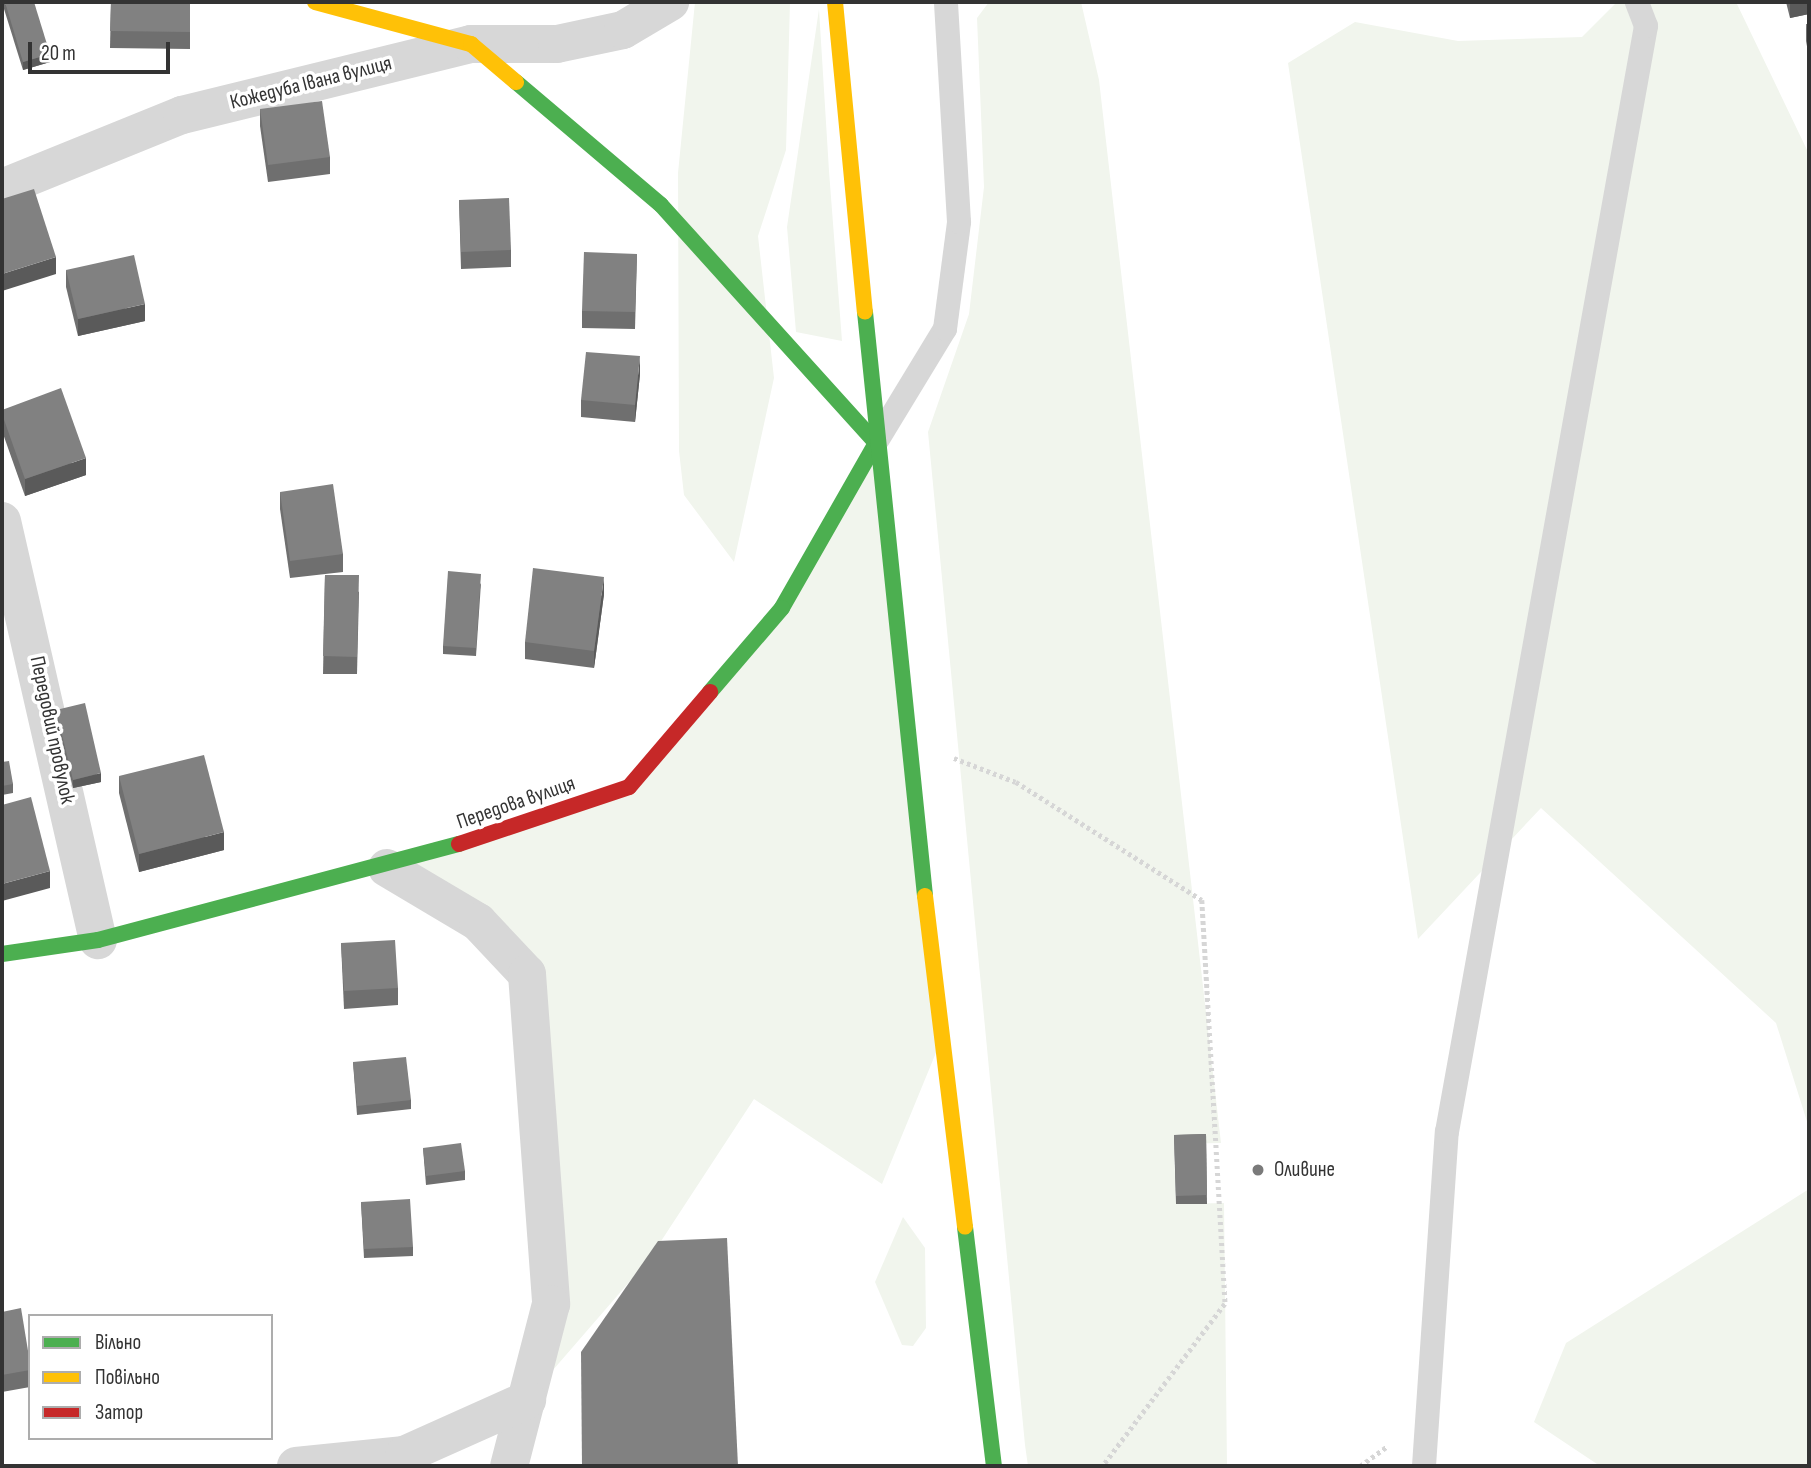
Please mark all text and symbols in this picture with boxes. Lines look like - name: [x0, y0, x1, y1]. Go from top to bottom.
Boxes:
- scale bar: [32, 28, 173, 72]
- text: 20 m: [41, 41, 76, 66]
- street label: Кожедуба Івана вулиця: [228, 51, 394, 115]
- street label: Передовий провулок: [24, 654, 80, 806]
- street label: Передова вулиця: [453, 771, 579, 835]
- place label: Оливине: [1274, 1157, 1335, 1183]
- marker: Оливине: [1248, 1160, 1268, 1180]
- legend: [28, 1314, 273, 1440]
- text: Вільно: [95, 1330, 141, 1355]
- text: Повільно: [95, 1365, 160, 1390]
- text: Затор: [95, 1400, 143, 1425]

